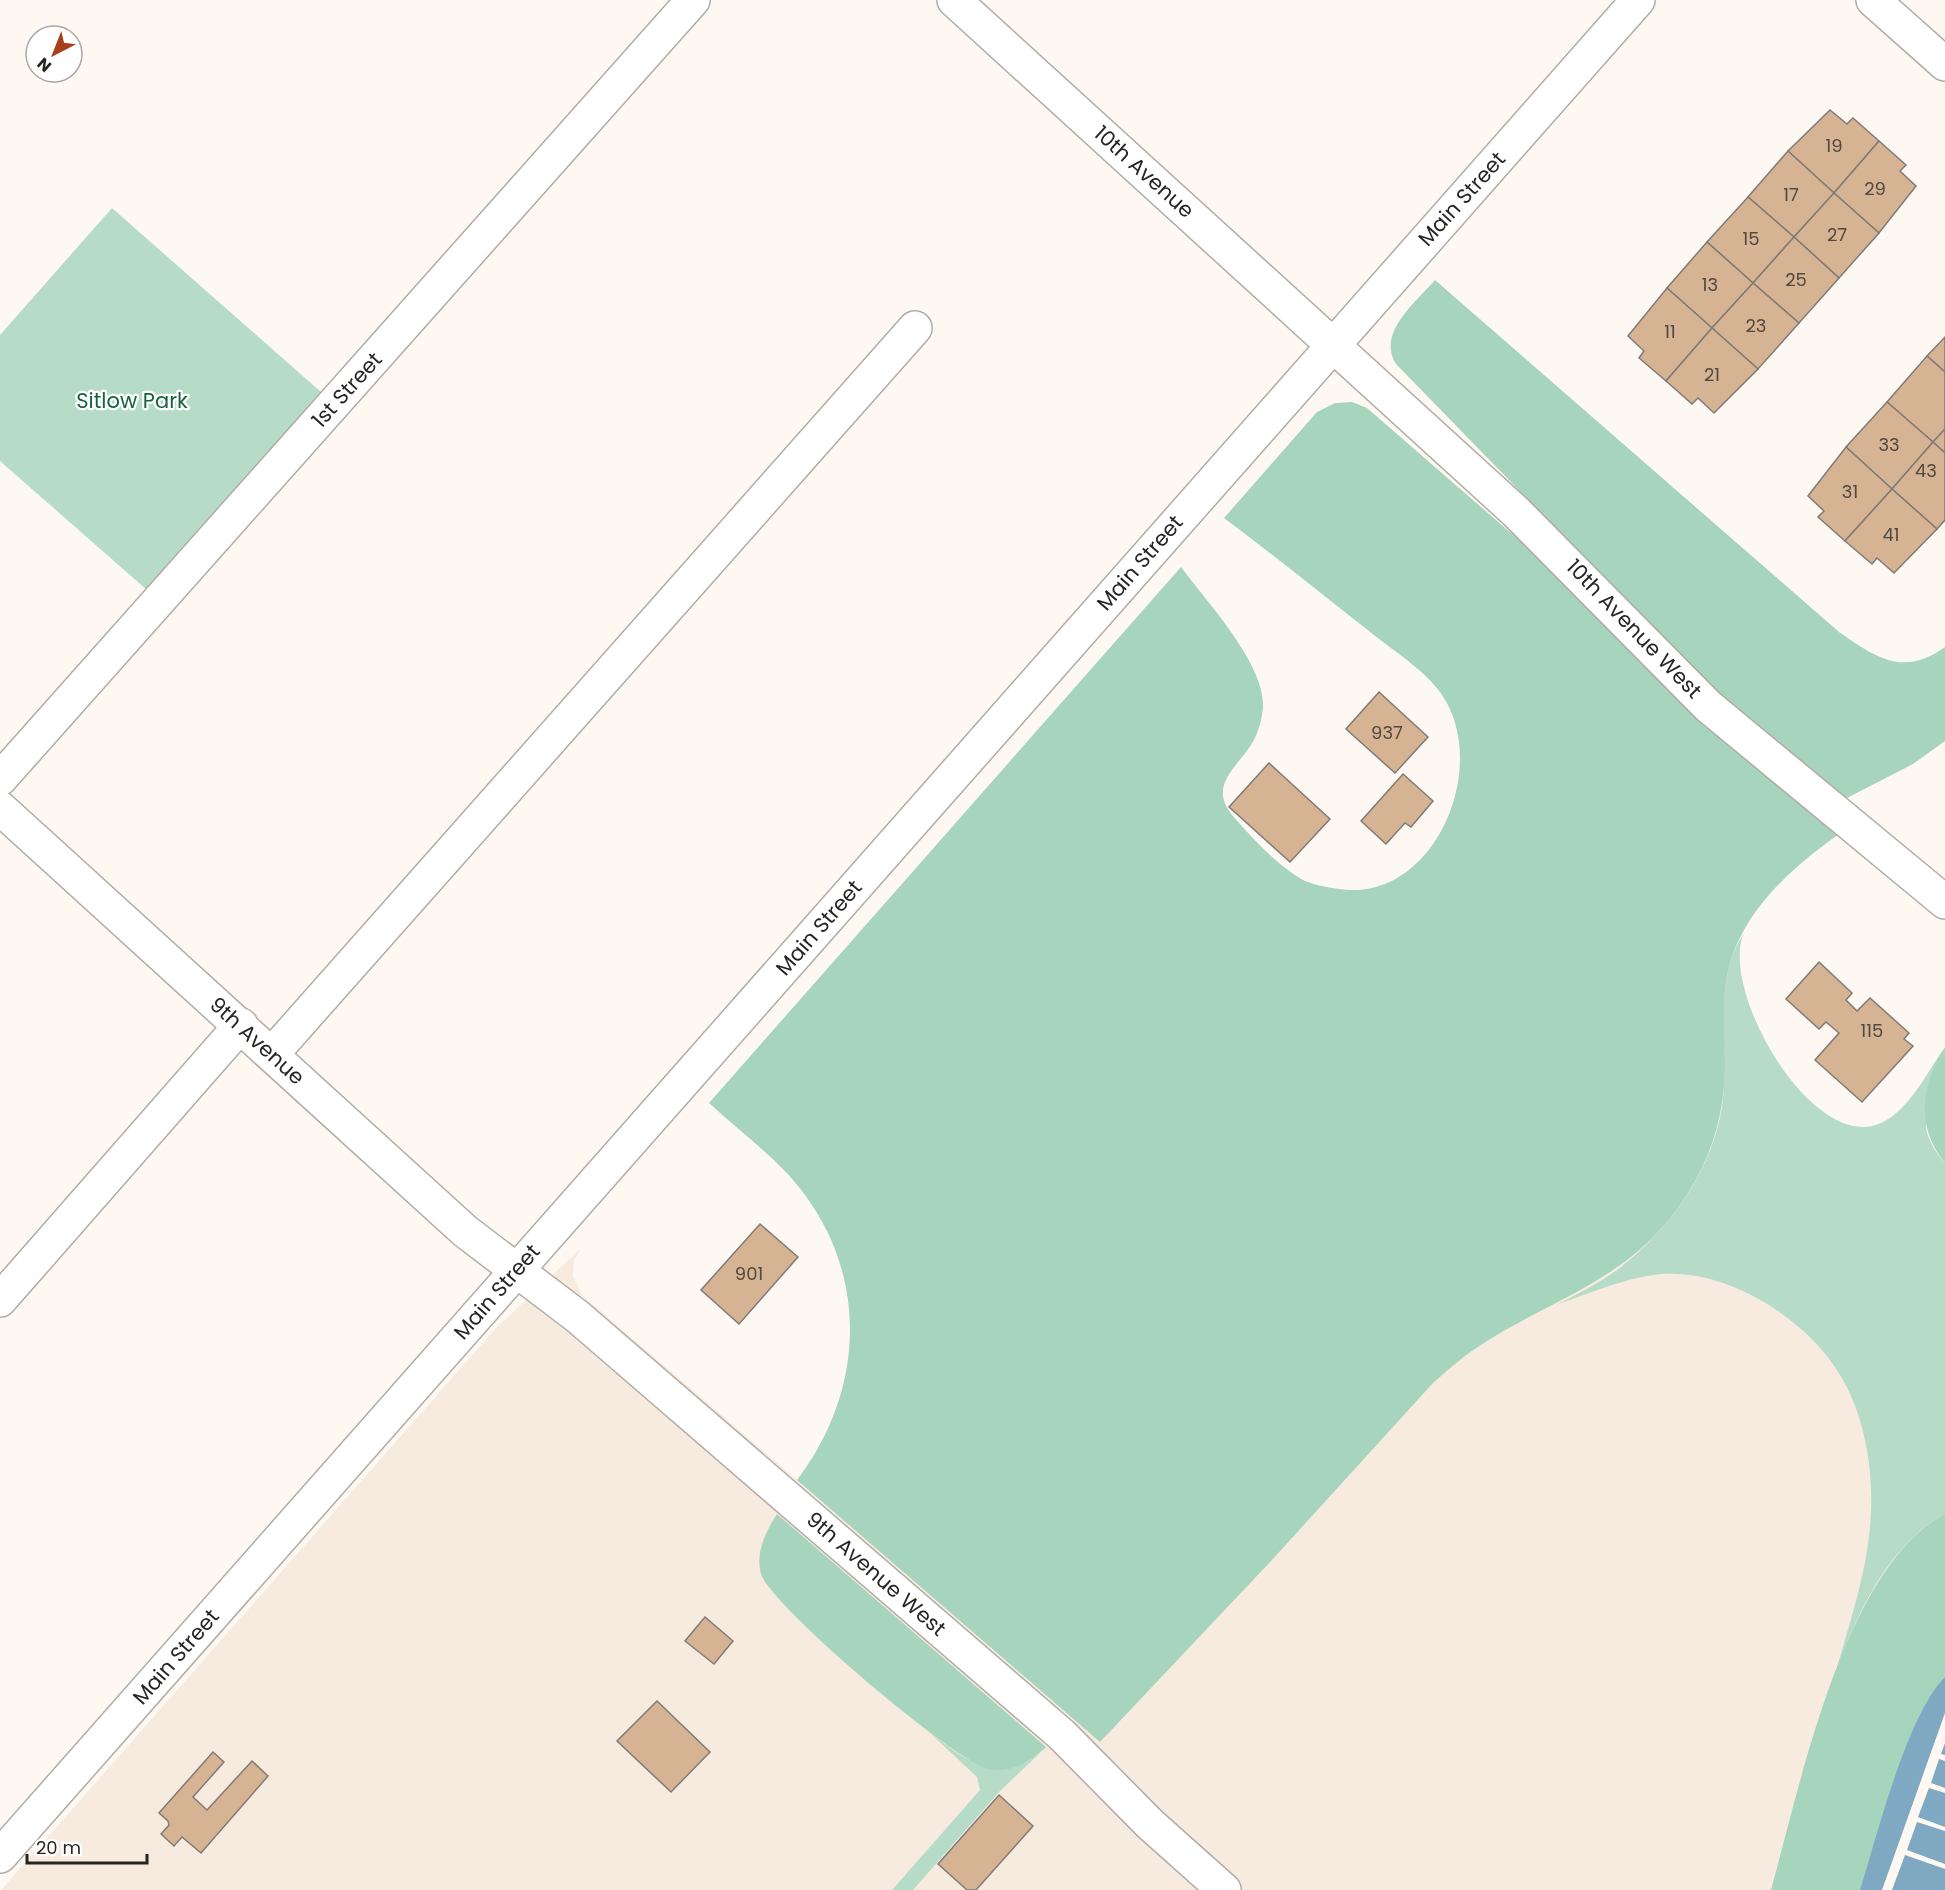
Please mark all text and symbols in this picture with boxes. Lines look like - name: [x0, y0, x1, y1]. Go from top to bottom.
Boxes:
- north arrow: [24, 24, 84, 84]
- text: N: [32, 52, 56, 77]
- street label: 10th Avenue: [1088, 119, 1201, 224]
- house number: 19: [1825, 133, 1843, 158]
- street label: Main Street: [1411, 145, 1512, 252]
- house number: 29: [1864, 176, 1886, 201]
- house number: 17: [1783, 182, 1799, 207]
- house number: 27: [1827, 222, 1847, 247]
- house number: 15: [1742, 226, 1760, 251]
- house number: 25: [1785, 267, 1807, 292]
- house number: 13: [1702, 272, 1718, 297]
- house number: 23: [1746, 313, 1766, 338]
- house number: 11: [1664, 319, 1676, 344]
- street label: 1st Street: [305, 346, 388, 434]
- house number: 21: [1704, 362, 1720, 387]
- park label: Sitlow Park: [76, 386, 188, 415]
- house number: 33: [1878, 432, 1900, 457]
- house number: 43: [1915, 458, 1937, 483]
- house number: 31: [1842, 479, 1858, 504]
- street label: Main Street: [1090, 509, 1189, 617]
- house number: 41: [1882, 522, 1900, 547]
- street label: 10th Avenue West: [1560, 553, 1708, 705]
- house number: 937: [1371, 720, 1403, 745]
- street label: Main Street: [769, 874, 868, 982]
- street label: 9th Avenue: [203, 990, 311, 1091]
- house number: 115: [1861, 1018, 1883, 1043]
- street label: Main Street: [447, 1238, 546, 1346]
- house number: 901: [735, 1261, 763, 1286]
- street label: 9th Avenue West: [800, 1505, 952, 1642]
- street label: Main Street: [126, 1603, 225, 1711]
- scale bar: [27, 1827, 147, 1865]
- text: 20 m: [36, 1835, 81, 1860]

